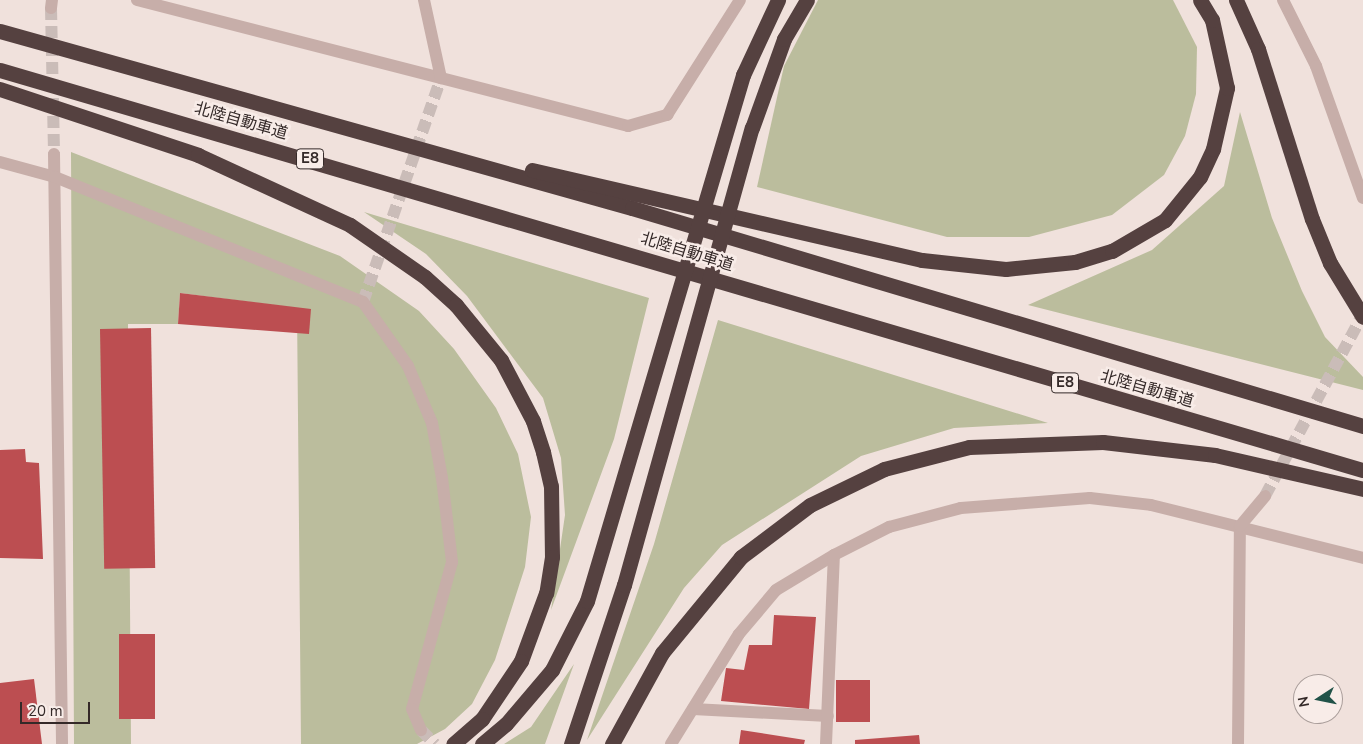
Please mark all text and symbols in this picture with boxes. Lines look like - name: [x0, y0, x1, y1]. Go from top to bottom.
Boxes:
- street label: 北陸自動車道: [192, 99, 290, 143]
- road number: E8: [295, 146, 325, 172]
- street label: 北陸自動車道: [638, 229, 736, 275]
- street label: 北陸自動車道: [1098, 367, 1196, 411]
- road number: E8: [1050, 370, 1080, 396]
- north arrow: [1293, 674, 1343, 724]
- scale bar: [22, 692, 92, 724]
- text: N: [1293, 695, 1314, 709]
- text: 20 m: [28, 701, 63, 721]

